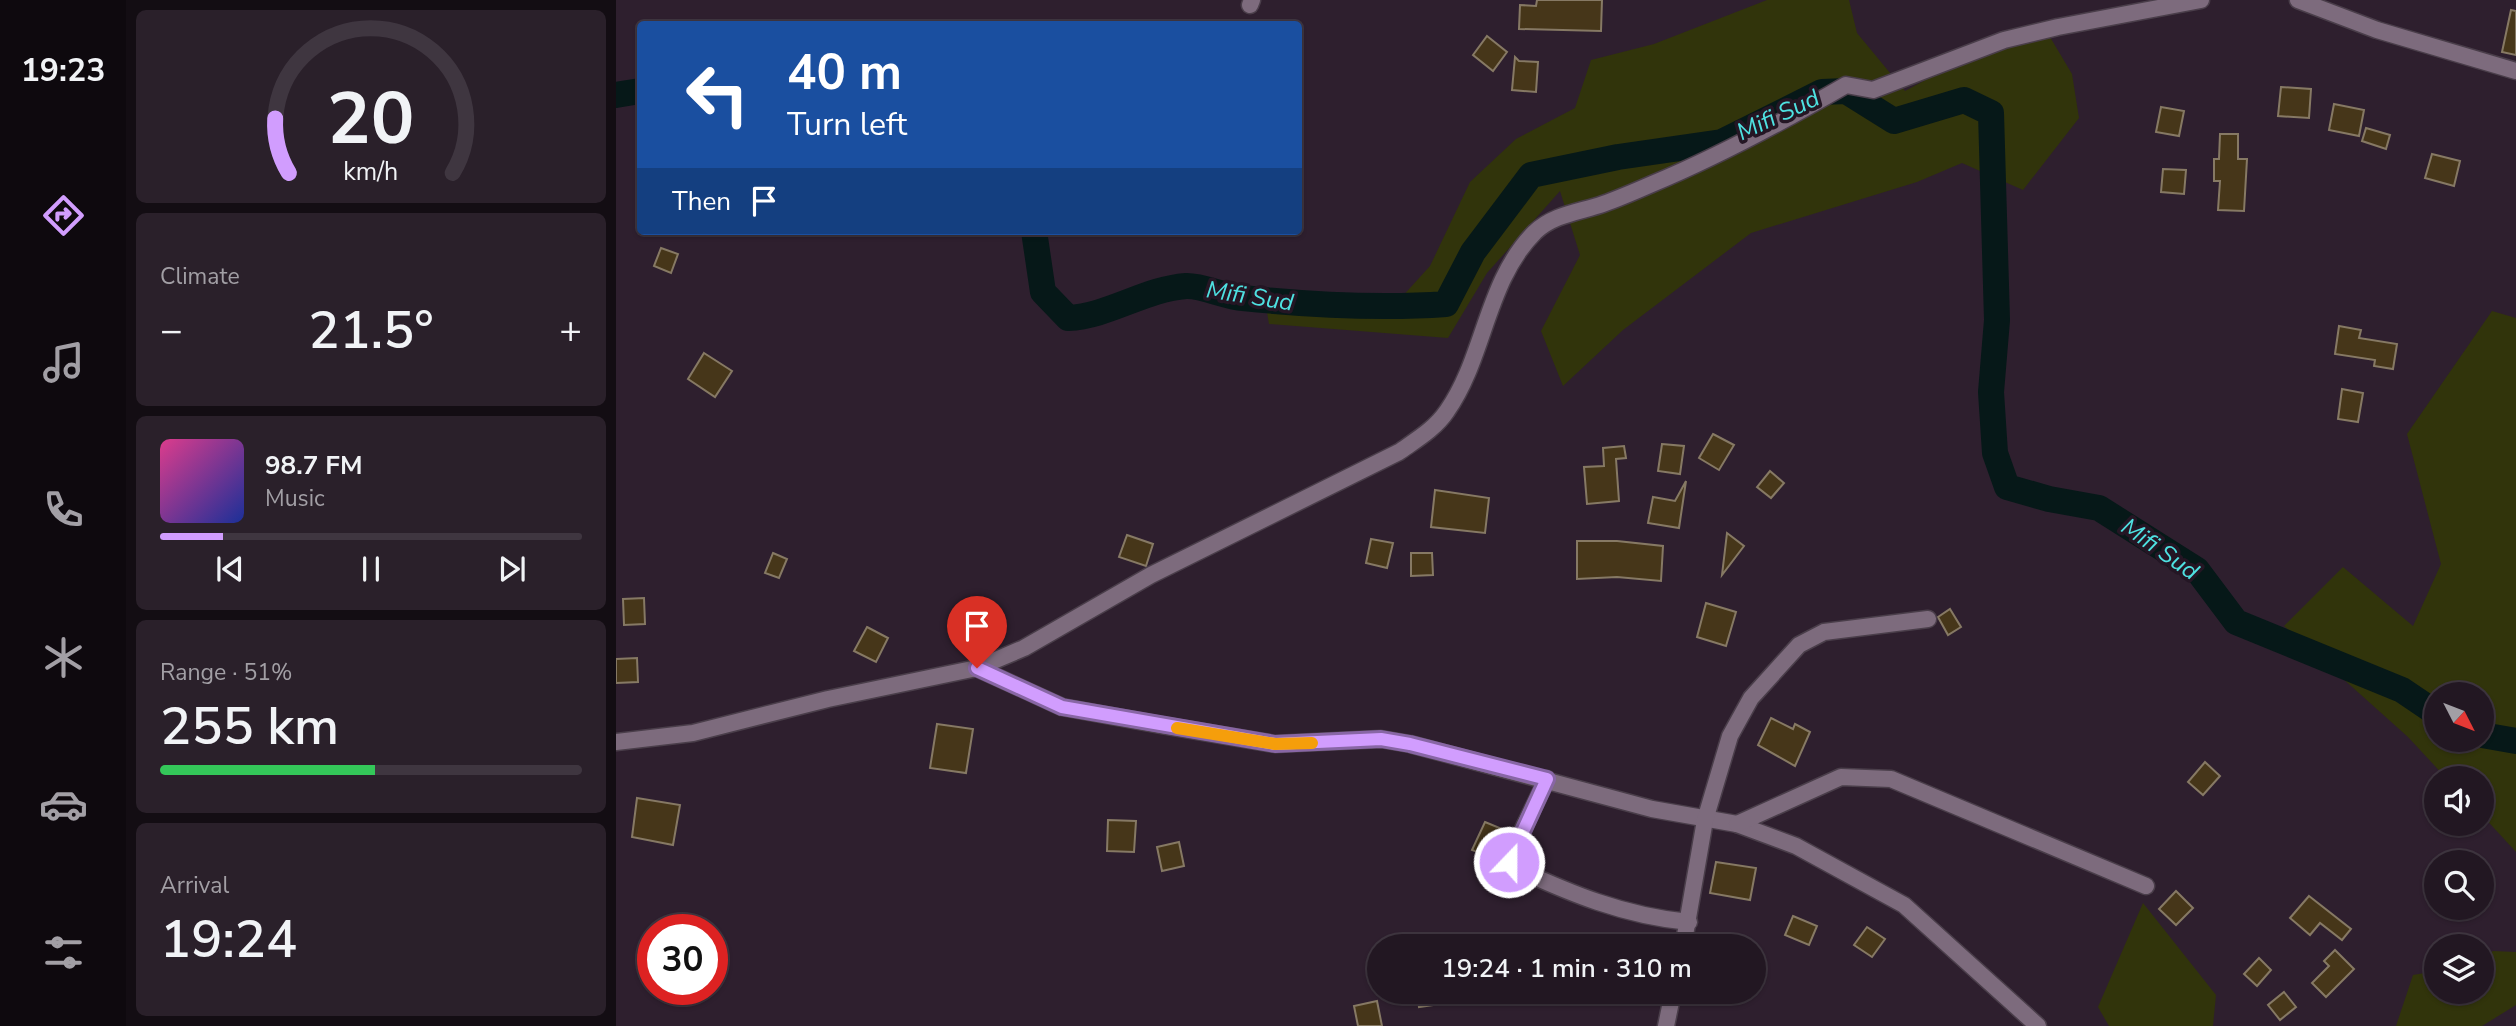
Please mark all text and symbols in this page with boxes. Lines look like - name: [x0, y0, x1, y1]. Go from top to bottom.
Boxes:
- text: 40 m: [787, 39, 902, 106]
- text: 19:23: [21, 49, 105, 92]
- icon: left: [672, 49, 763, 140]
- text: 20: [327, 69, 415, 169]
- water label: Mifi Sud: [1731, 82, 1825, 148]
- text: Turn left: [787, 103, 907, 146]
- text: km/h: [343, 154, 399, 188]
- icon: arrive: [745, 182, 783, 220]
- text: Then: [672, 184, 731, 219]
- icon: directions: [39, 191, 88, 240]
- text: Climate: [160, 261, 240, 292]
- water label: Mifi Sud: [1204, 273, 1296, 319]
- text: 21.5°: [308, 295, 434, 366]
- text: −: [160, 305, 183, 356]
- text: +: [559, 305, 582, 356]
- icon: music: [39, 338, 88, 387]
- text: 98.7 FM: [265, 448, 362, 483]
- text: Music: [265, 483, 325, 514]
- icon: phone: [39, 485, 88, 534]
- water label: Mifi Sud: [2115, 511, 2205, 587]
- icon: previous: [211, 550, 249, 588]
- icon: pause: [352, 550, 390, 588]
- icon: next: [493, 550, 531, 588]
- pin: [947, 596, 1007, 668]
- icon: arrive: [958, 607, 996, 645]
- icon: climate: [39, 633, 88, 682]
- text: Range · 51%: [160, 657, 292, 688]
- north arrow: [2424, 682, 2494, 752]
- map controls: [2424, 682, 2494, 1004]
- text: 255 km: [160, 691, 339, 762]
- button: sound: [2424, 766, 2494, 836]
- icon: car: [39, 780, 88, 829]
- position arrow: [1472, 825, 1546, 899]
- button: search: [2424, 850, 2494, 920]
- text: Arrival: [160, 870, 229, 901]
- text: 19:24: [160, 904, 297, 975]
- speed limit sign: 30: [637, 914, 728, 1005]
- icon: filters: [39, 928, 88, 977]
- button: layers: [2424, 934, 2494, 1004]
- text: 19:24 · 1 min · 310 m: [1441, 951, 1692, 986]

